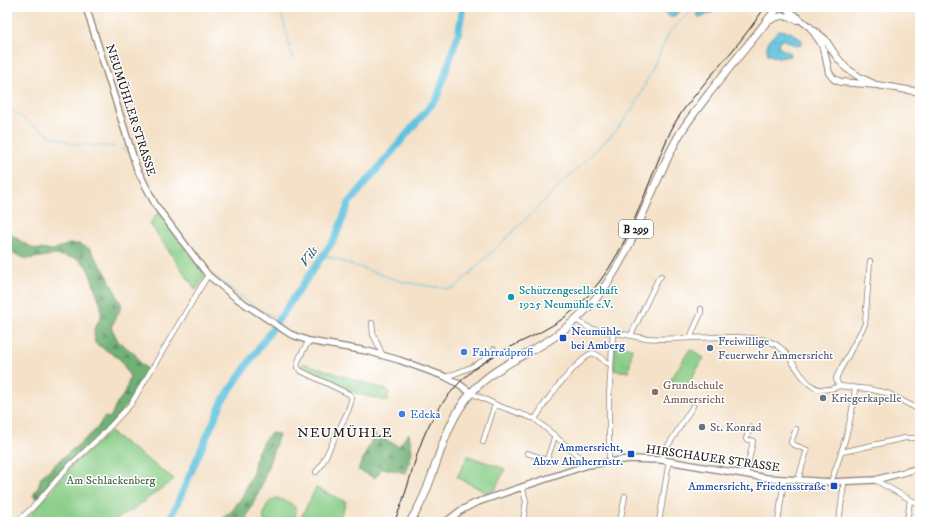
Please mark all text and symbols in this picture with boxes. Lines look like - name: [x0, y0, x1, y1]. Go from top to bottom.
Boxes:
- street label: NEUMÜHLER STRASSE: [102, 42, 159, 178]
- road number: B 299: [619, 220, 653, 238]
- water label: Vils: [296, 243, 322, 270]
- place label: Schützengesellschaft 1925 Neumühle e.V.: [519, 283, 618, 312]
- marker: Schützengesellschaft 1925 Neumühle e.V.: [506, 292, 516, 302]
- place label: Neumühle bei Amberg: [571, 324, 625, 353]
- marker: Neumühle bei Amberg: [558, 333, 568, 343]
- place label: Freiwillige Feuerwehr Ammersricht: [718, 334, 833, 363]
- marker: Freiwillige Feuerwehr Ammersricht: [705, 343, 715, 353]
- place label: Fahrradprofi: [472, 345, 534, 360]
- marker: Fahrradprofi: [459, 347, 469, 357]
- place label: Grundschule Ammersricht: [663, 378, 725, 407]
- marker: Grundschule Ammersricht: [650, 387, 660, 397]
- place label: Kriegerkapelle: [831, 391, 901, 406]
- marker: Kriegerkapelle: [818, 393, 828, 403]
- place label: Edeka: [410, 407, 441, 422]
- marker: Edeka: [397, 409, 407, 419]
- place label: St. Konrad: [710, 420, 762, 435]
- marker: St. Konrad: [697, 422, 707, 432]
- district label: NEUMÜHLE: [297, 424, 393, 442]
- place label: Ammersricht, Abzw Ahnherrnstr.: [533, 440, 623, 469]
- street label: HIRSCHAUER STRASSE: [645, 442, 781, 475]
- marker: Ammersricht, Abzw Ahnherrnstr.: [626, 449, 636, 459]
- park label: Am Schlackenberg: [67, 473, 156, 488]
- place label: Ammersricht, Friedensstraße: [688, 479, 826, 494]
- marker: Ammersricht, Friedensstraße: [829, 481, 839, 491]

